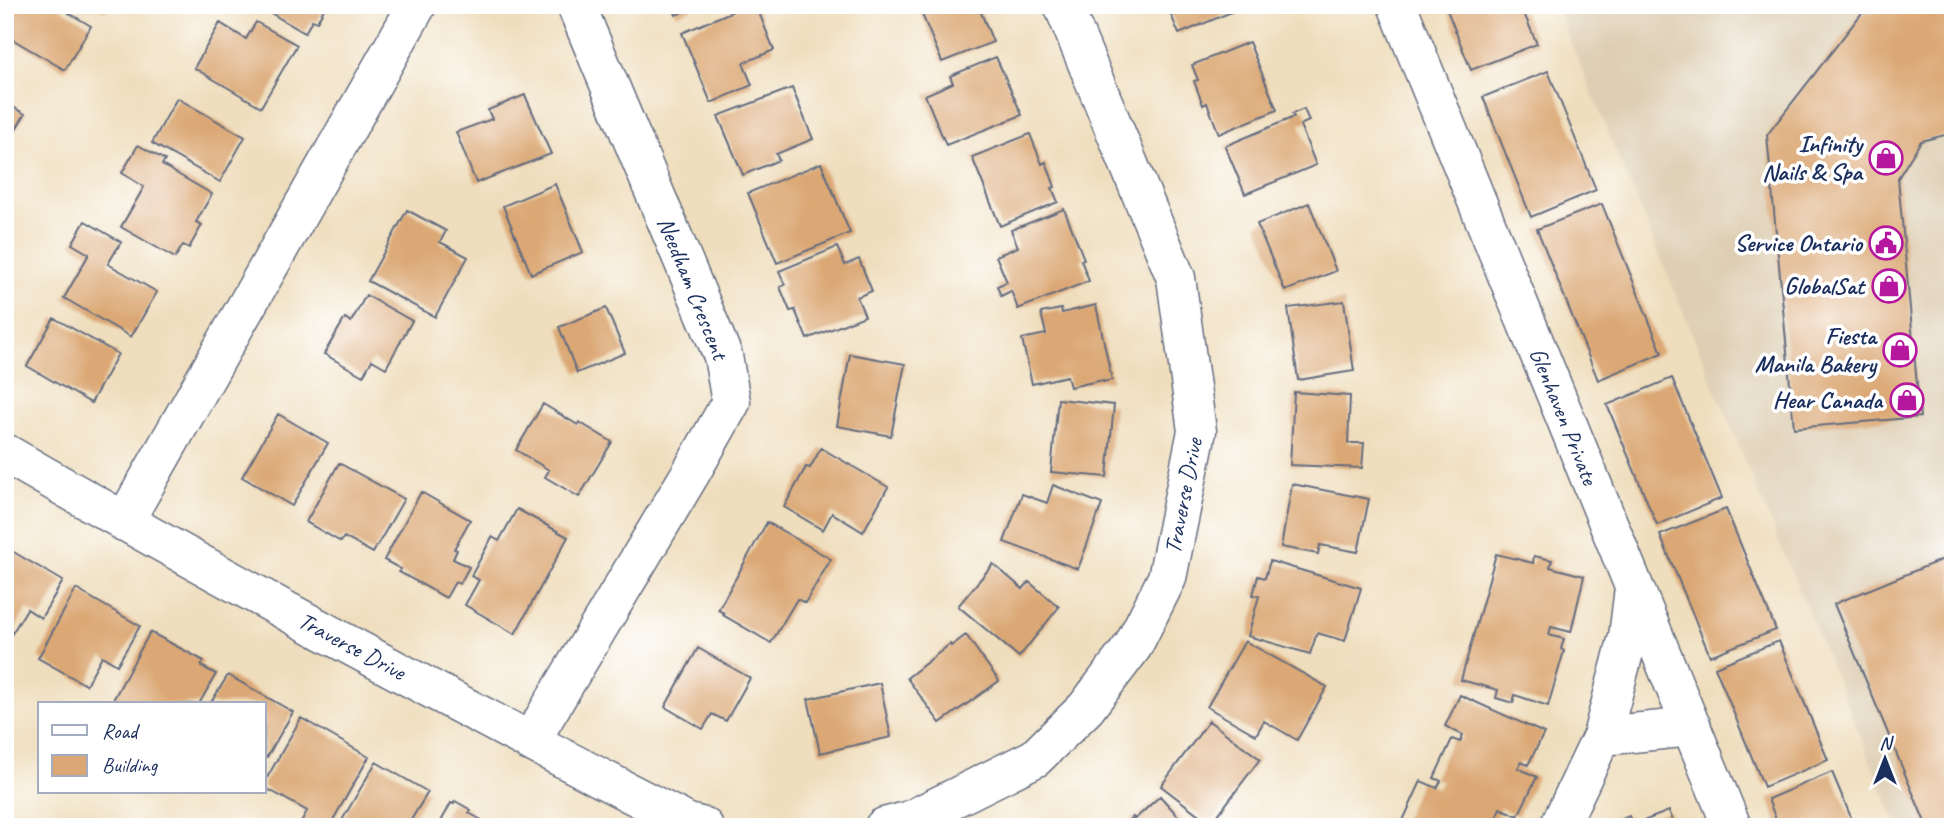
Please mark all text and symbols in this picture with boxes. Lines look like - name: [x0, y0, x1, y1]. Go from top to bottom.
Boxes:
- place label: Infinity Nails & Spa: [1762, 129, 1865, 187]
- shop icon: Infinity Nails & Spa: [1867, 139, 1905, 177]
- street label: Needham Crescent: [651, 212, 736, 366]
- public building icon: Service Ontario: [1867, 224, 1905, 262]
- place label: Service Ontario: [1734, 228, 1864, 258]
- shop icon: GlobalSat: [1870, 267, 1908, 305]
- place label: GlobalSat: [1784, 271, 1867, 301]
- place label: Fiesta Manila Bakery: [1755, 321, 1878, 379]
- shop icon: Fiesta Manila Bakery: [1881, 331, 1919, 369]
- street label: Glenhaven Private: [1523, 343, 1606, 491]
- shop icon: Hear Canada: [1888, 381, 1926, 419]
- place label: Hear Canada: [1773, 385, 1884, 415]
- street label: Traverse Drive: [1157, 434, 1209, 556]
- street label: Traverse Drive: [293, 605, 413, 688]
- legend: [38, 702, 266, 794]
- text: Road: [102, 718, 141, 744]
- north arrow: [1850, 724, 1920, 794]
- text: N: [1879, 731, 1894, 755]
- text: Building: [102, 752, 159, 778]

